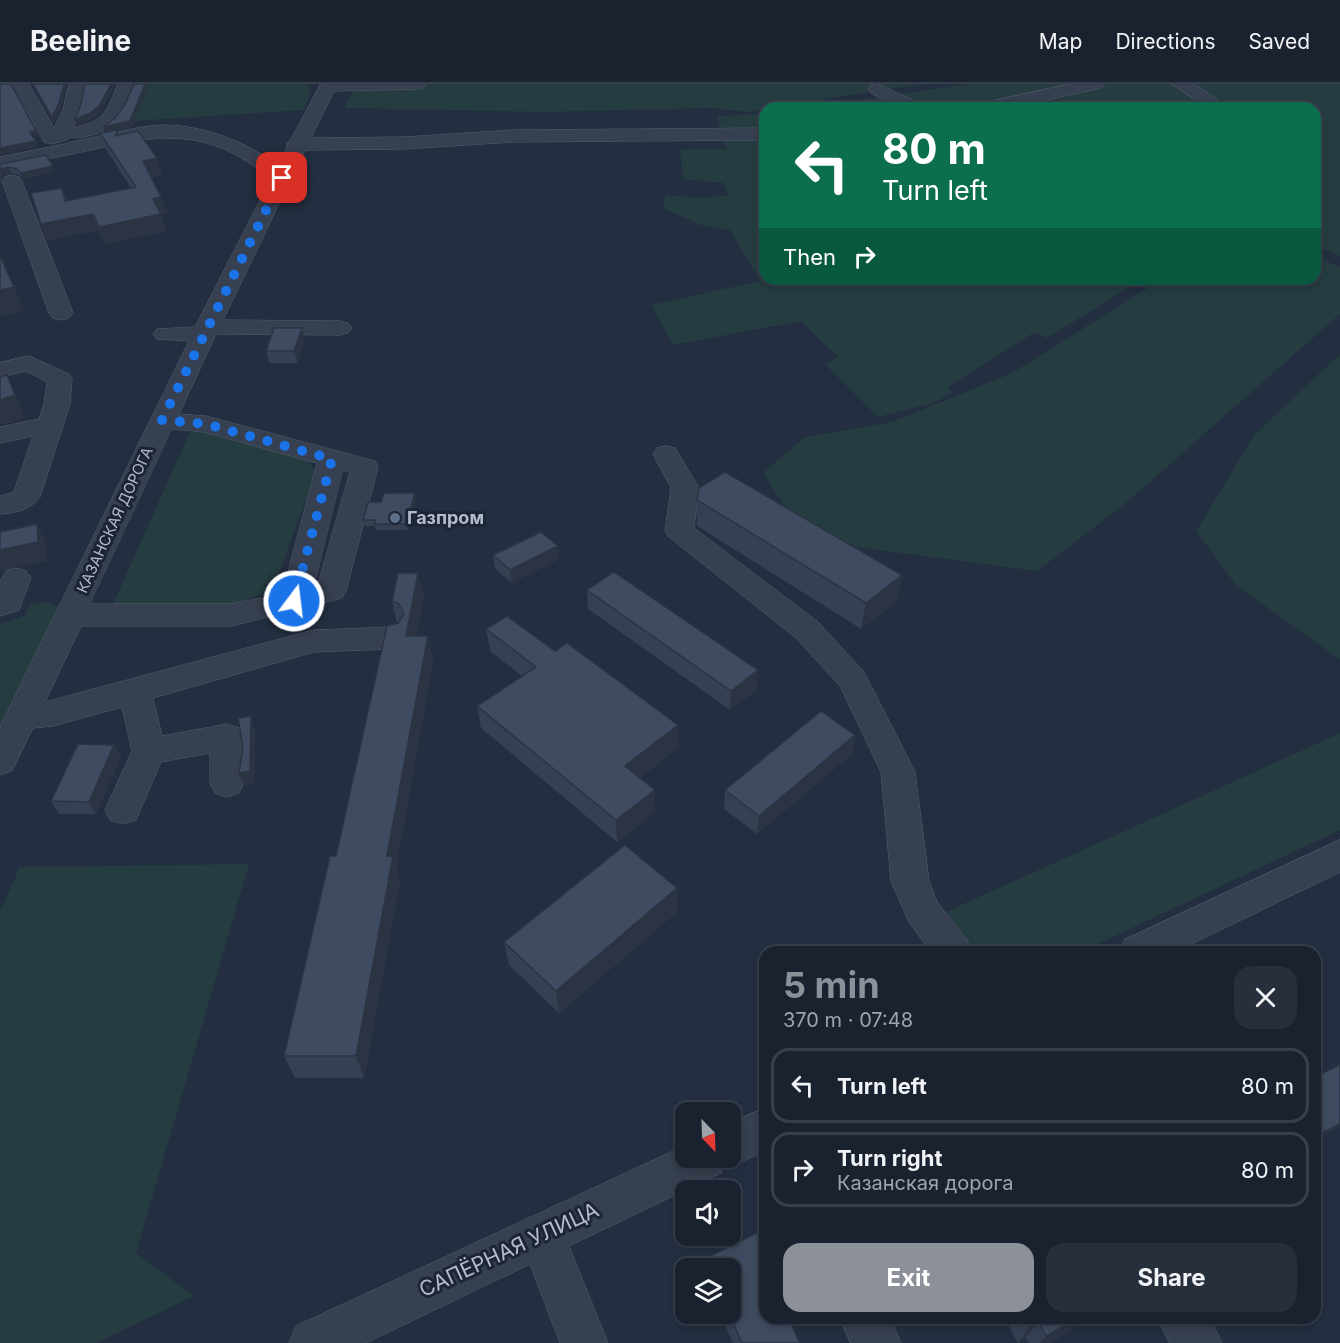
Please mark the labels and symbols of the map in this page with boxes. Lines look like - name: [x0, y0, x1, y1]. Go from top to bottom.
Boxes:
- pin: [256, 152, 307, 203]
- street label: КАЗАНСКАЯ ДОРОГА: [72, 444, 157, 596]
- place label: Газпром: [407, 507, 484, 528]
- marker: Газпром: [388, 511, 402, 525]
- position arrow: [262, 569, 326, 633]
- north arrow: [675, 1102, 741, 1168]
- street label: САПЁРНАЯ УЛИЦА: [415, 1196, 602, 1302]

